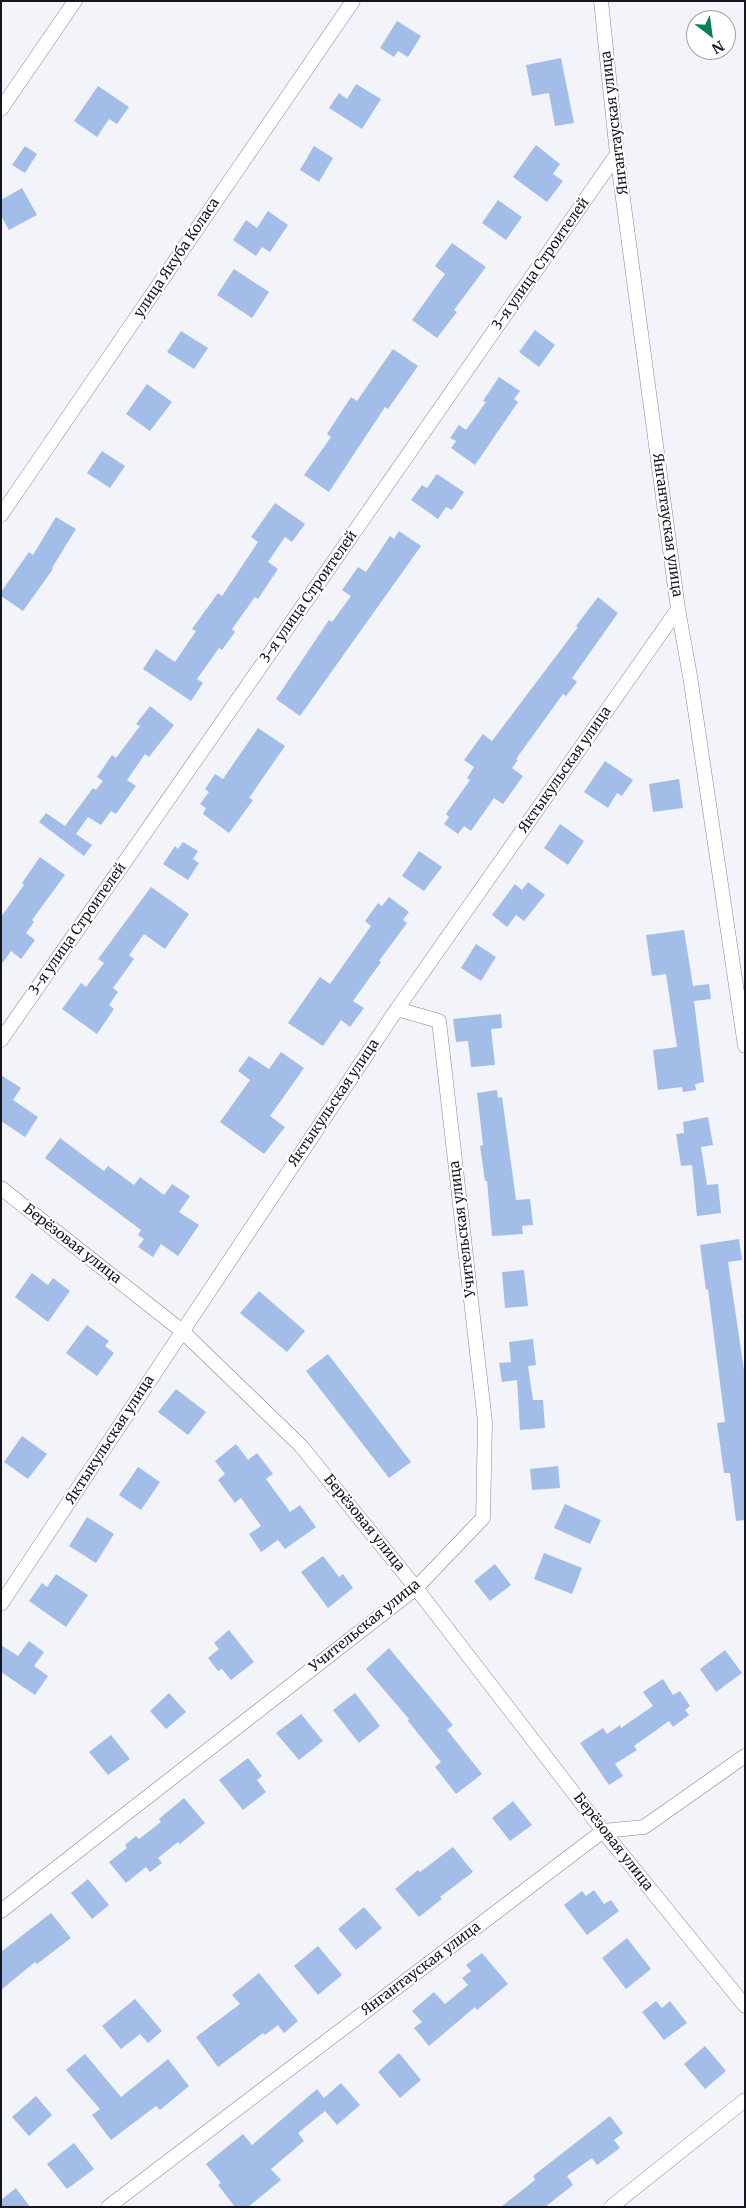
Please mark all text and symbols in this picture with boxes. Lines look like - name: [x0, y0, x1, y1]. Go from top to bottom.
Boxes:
- north arrow: [686, 10, 736, 60]
- text: N: [709, 37, 727, 58]
- street label: Янгантауская улица: [598, 50, 632, 196]
- street label: улица Якуба Коласа: [131, 195, 223, 321]
- street label: 3-я улица Строителей: [489, 195, 593, 333]
- street label: Янгантауская улица: [649, 452, 685, 598]
- street label: 3-я улица Строителей: [257, 528, 361, 666]
- street label: Яктыкульская улица: [515, 704, 615, 836]
- street label: 3-я улица Строителей: [26, 860, 130, 998]
- street label: Яктыкульская улица: [285, 1036, 383, 1170]
- street label: Учительская улица: [446, 1160, 480, 1298]
- street label: Берёзовая улица: [20, 1201, 124, 1287]
- street label: Яктыкульская улица: [62, 1372, 158, 1508]
- street label: Берёзовая улица: [320, 1471, 408, 1575]
- street label: Учительская улица: [306, 1576, 424, 1676]
- street label: Берёзовая улица: [570, 1790, 656, 1894]
- street label: Янгантауская улица: [358, 1919, 484, 2019]

